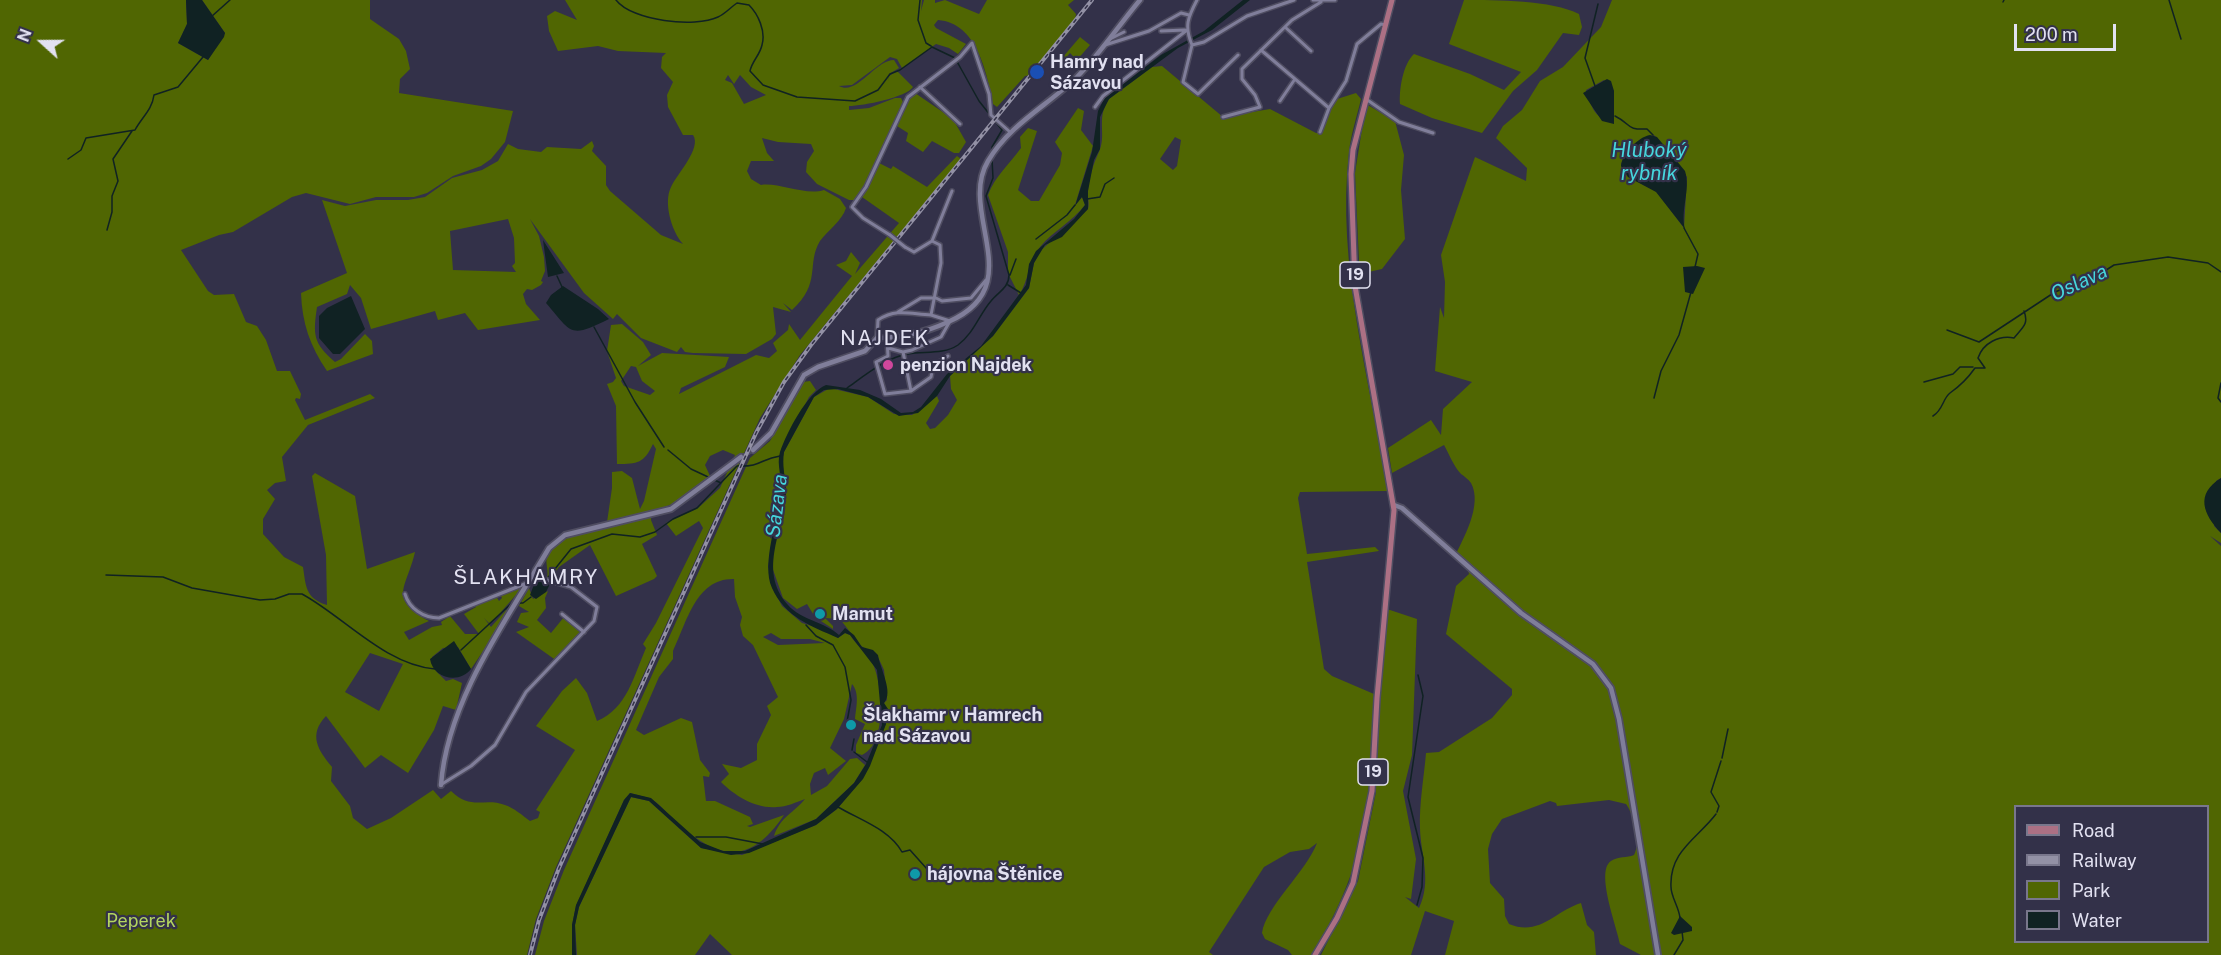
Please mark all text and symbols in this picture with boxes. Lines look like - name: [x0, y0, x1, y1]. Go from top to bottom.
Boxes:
- north arrow: [12, 12, 72, 72]
- scale bar: [2017, 12, 2119, 50]
- text: 200 m: [2025, 24, 2078, 45]
- text: N: [14, 26, 36, 45]
- place label: Hamry nad Sázavou: [1050, 51, 1144, 94]
- marker: Hamry nad Sázavou: [1028, 63, 1046, 81]
- water label: Hluboký rybník: [1611, 139, 1687, 186]
- water label: Oslava: [2047, 259, 2111, 307]
- road number: 19: [1340, 262, 1370, 288]
- district label: NAJDEK: [840, 326, 930, 352]
- place label: penzion Najdek: [900, 354, 1032, 376]
- marker: penzion Najdek: [881, 358, 895, 372]
- water label: Sázava: [761, 473, 793, 539]
- district label: ŠLAKHAMRY: [453, 565, 599, 591]
- place label: Mamut: [832, 603, 893, 625]
- marker: Mamut: [813, 607, 827, 621]
- place label: Šlakhamr v Hamrech nad Sázavou: [863, 704, 1042, 746]
- marker: Šlakhamr v Hamrech nad Sázavou: [844, 718, 858, 732]
- road number: 19: [1358, 759, 1388, 785]
- legend: [2014, 805, 2209, 943]
- text: Road: [2072, 820, 2115, 841]
- text: Railway: [2072, 850, 2137, 871]
- place label: hájovna Štěnice: [927, 863, 1063, 885]
- marker: hájovna Štěnice: [908, 867, 922, 881]
- text: Park: [2072, 880, 2110, 901]
- park label: Peperek: [106, 910, 176, 932]
- text: Water: [2072, 910, 2122, 931]

